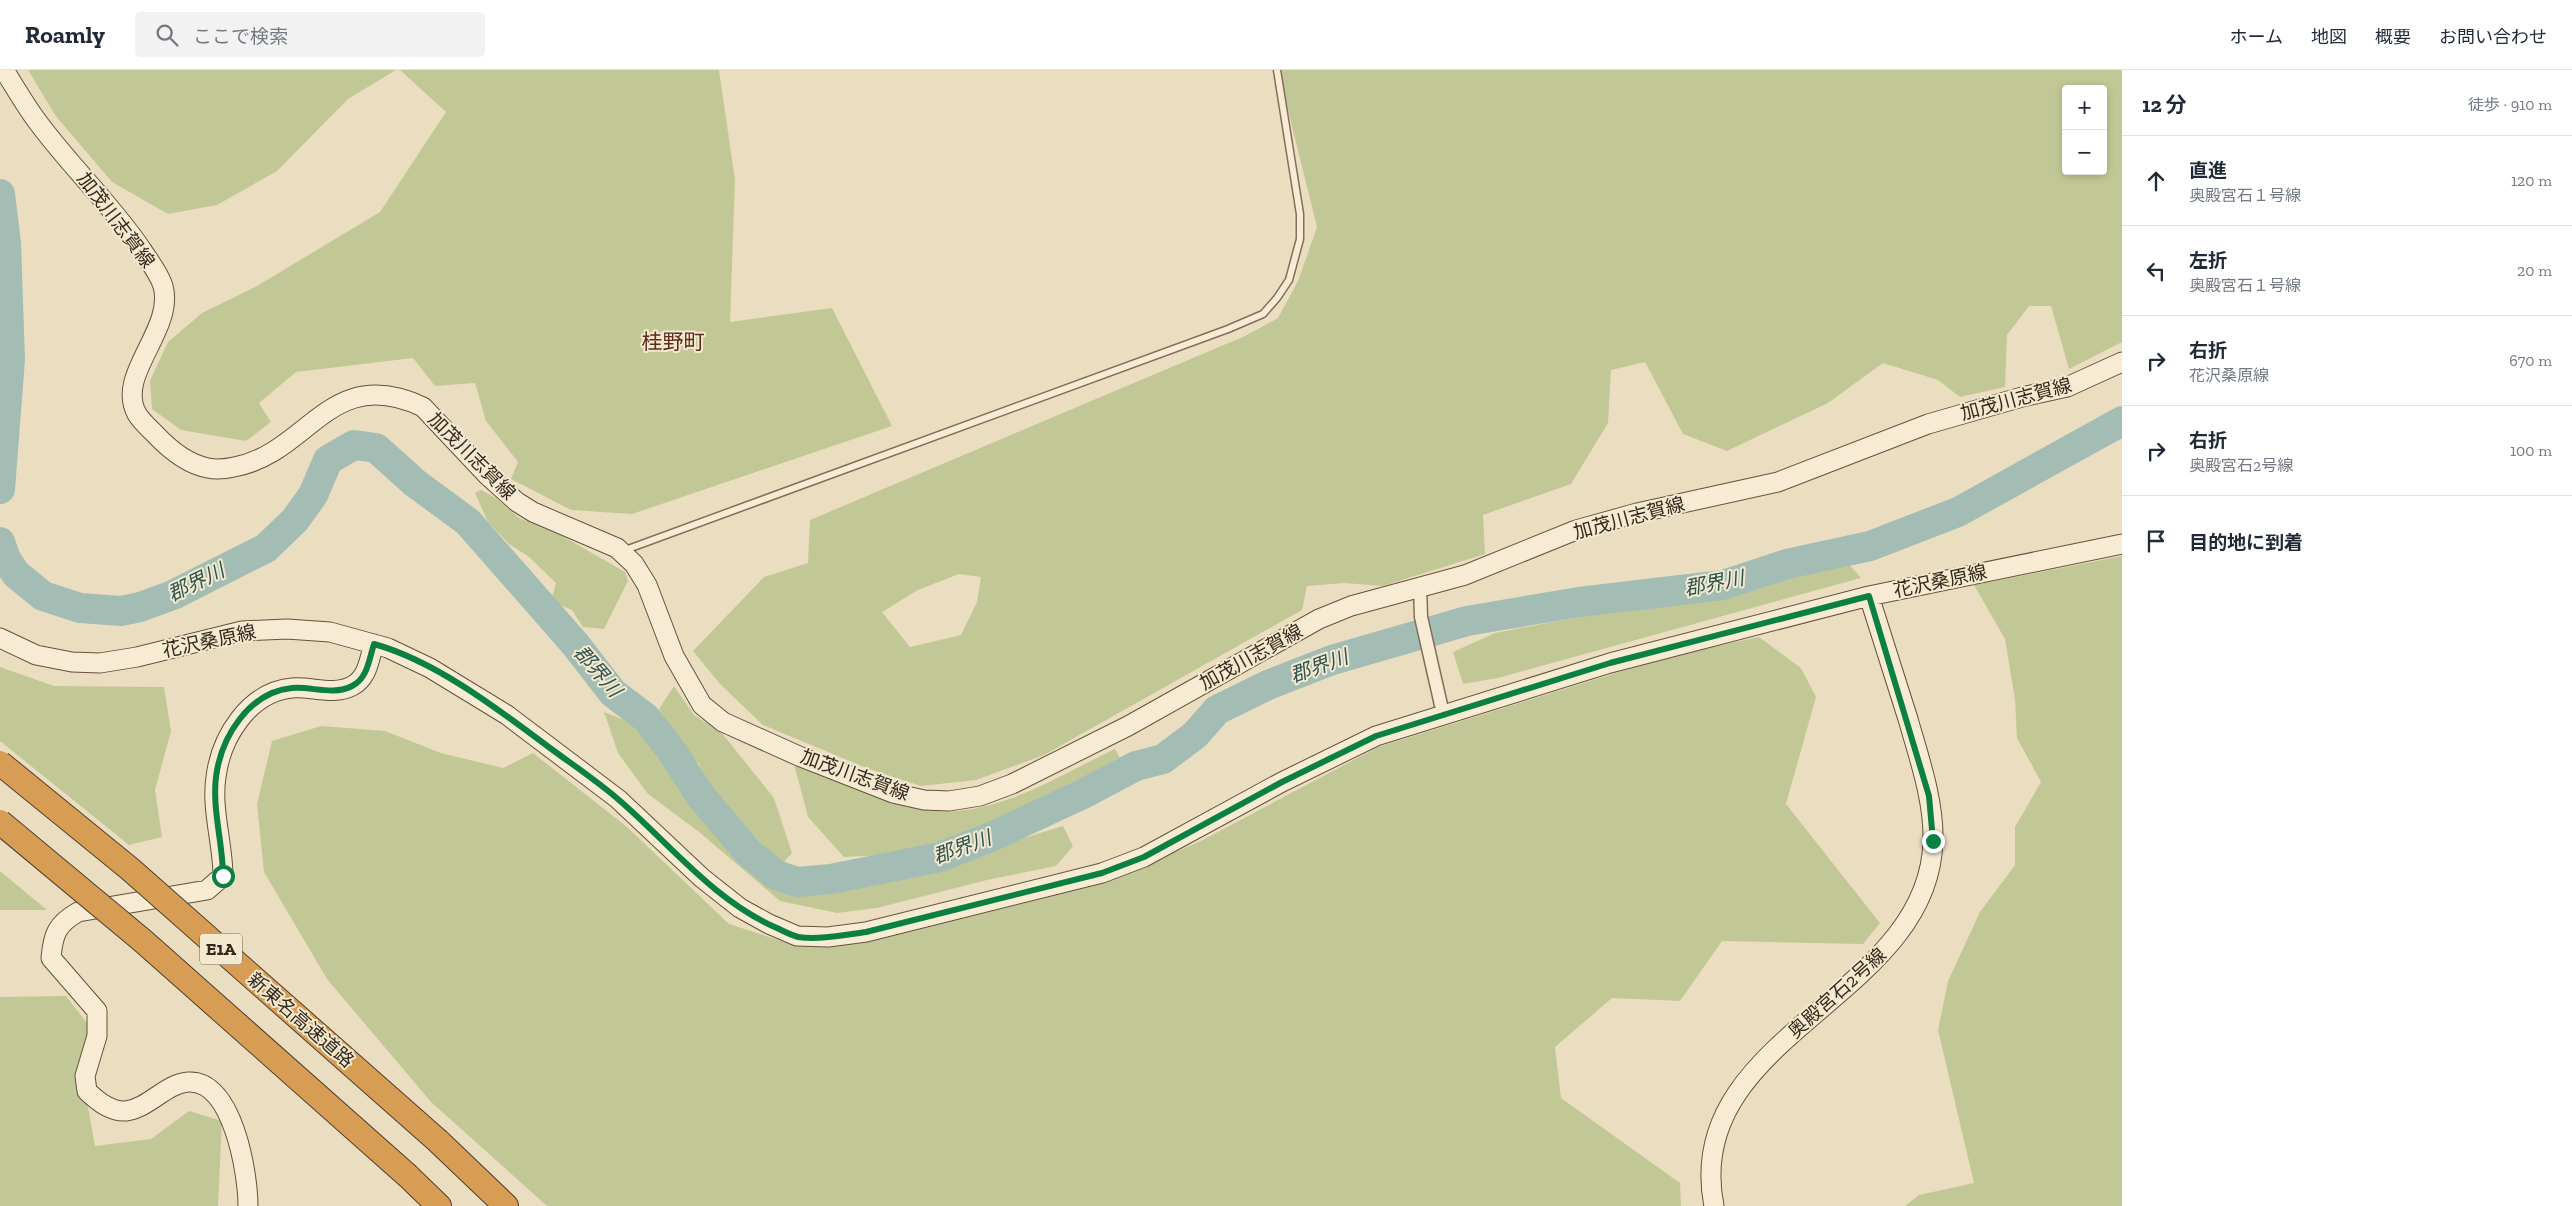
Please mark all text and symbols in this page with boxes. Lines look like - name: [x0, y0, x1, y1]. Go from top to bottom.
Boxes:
- search box: [135, 12, 485, 57]
- text: Roamly: [25, 20, 105, 49]
- icon: search: [153, 21, 181, 49]
- text: ここで検索: [193, 25, 288, 48]
- text: ホーム: [2230, 26, 2283, 48]
- text: 地図: [2311, 26, 2347, 48]
- text: 概要: [2375, 26, 2411, 48]
- text: お問い合わせ: [2439, 26, 2547, 48]
- map controls: [2062, 85, 2107, 175]
- button: +: [2062, 85, 2107, 130]
- text: 12 分: [2142, 92, 2187, 117]
- text: 徒歩 · 910 m: [2468, 95, 2552, 114]
- button: −: [2062, 130, 2107, 175]
- text: 直進: [2189, 159, 2227, 182]
- icon: ahead: [2142, 167, 2170, 195]
- street label: 加茂川志賀線: [73, 168, 159, 272]
- text: 120 m: [2511, 171, 2552, 190]
- text: 奥殿宮石１号線: [2189, 186, 2301, 205]
- text: 左折: [2189, 249, 2227, 272]
- icon: left: [2142, 257, 2170, 285]
- text: 20 m: [2517, 261, 2552, 280]
- text: 奥殿宮石１号線: [2189, 276, 2301, 295]
- district label: 桂野町: [642, 329, 705, 354]
- text: 右折: [2189, 339, 2227, 362]
- icon: right: [2142, 347, 2170, 375]
- text: 670 m: [2509, 351, 2552, 370]
- text: 花沢桑原線: [2189, 366, 2269, 385]
- street label: 加茂川志賀線: [1958, 373, 2074, 425]
- street label: 加茂川志賀線: [424, 408, 520, 504]
- text: 右折: [2189, 429, 2227, 452]
- icon: right: [2142, 437, 2170, 465]
- text: 100 m: [2510, 441, 2552, 460]
- text: 奥殿宮石2号線: [2189, 456, 2293, 475]
- street label: 加茂川志賀線: [1571, 492, 1687, 544]
- icon: arrive: [2142, 527, 2170, 555]
- text: 目的地に到着: [2189, 531, 2303, 554]
- water label: 郡界川: [164, 557, 230, 606]
- street label: 花沢桑原線: [1891, 560, 1989, 602]
- water label: 郡界川: [1682, 565, 1748, 601]
- street label: 加茂川志賀線: [1196, 619, 1306, 695]
- street label: 花沢桑原線: [160, 620, 258, 662]
- water label: 郡界川: [569, 640, 628, 703]
- water label: 郡界川: [1287, 644, 1353, 688]
- street label: 加茂川志賀線: [797, 745, 913, 805]
- water label: 郡界川: [930, 825, 996, 869]
- route end: [1922, 830, 1945, 853]
- route start: [212, 865, 235, 888]
- road number: E1A: [200, 934, 242, 964]
- street label: 奥殿宮石2号線: [1783, 943, 1891, 1043]
- street label: 新東名高速道路: [243, 968, 359, 1072]

